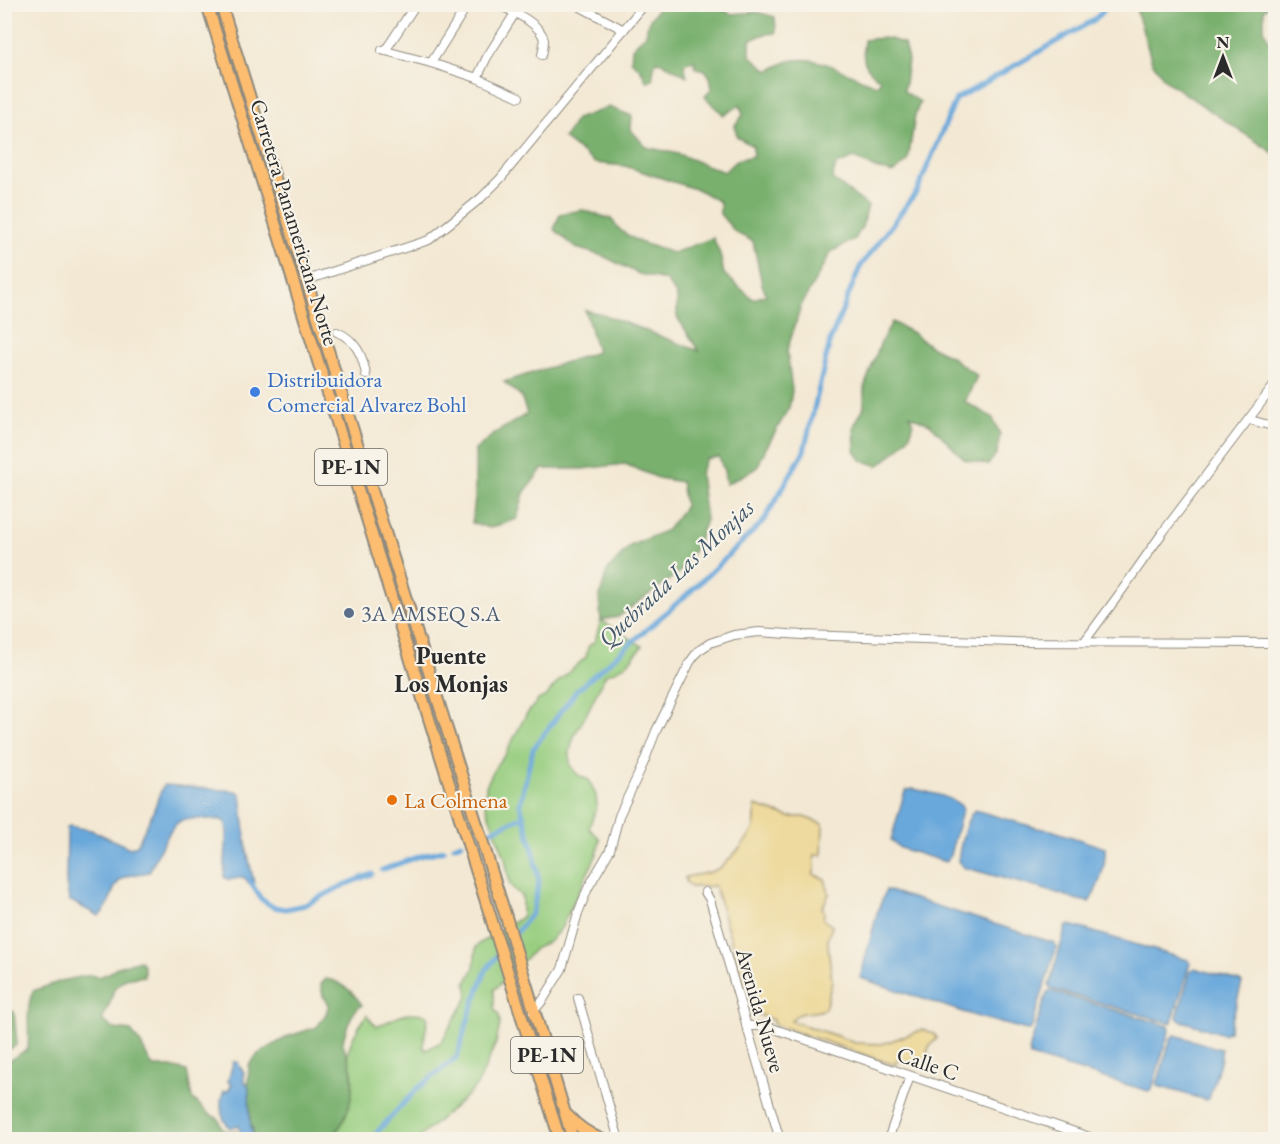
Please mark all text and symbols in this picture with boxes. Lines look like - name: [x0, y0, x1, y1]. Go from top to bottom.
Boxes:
- north arrow: [1193, 27, 1253, 87]
- text: N: [1217, 32, 1230, 53]
- street label: Carretera Panamericana Norte: [243, 96, 346, 349]
- place label: Distribuidora Comercial Alvarez Bohl: [267, 365, 467, 419]
- marker: Distribuidora Comercial Alvarez Bohl: [248, 385, 262, 399]
- road number: PE-1N: [315, 449, 387, 485]
- water label: Quebrada Las Monjas: [591, 492, 761, 653]
- place label: 3A AMSEQ S.A: [361, 599, 501, 628]
- marker: 3A AMSEQ S.A: [342, 606, 356, 620]
- district label: Puente Los Monjas: [394, 640, 508, 700]
- place label: La Colmena: [404, 786, 508, 815]
- marker: La Colmena: [385, 793, 399, 807]
- street label: Avenida Nueve: [729, 944, 792, 1076]
- road number: PE-1N: [511, 1037, 583, 1073]
- street label: Calle C: [893, 1039, 963, 1088]

